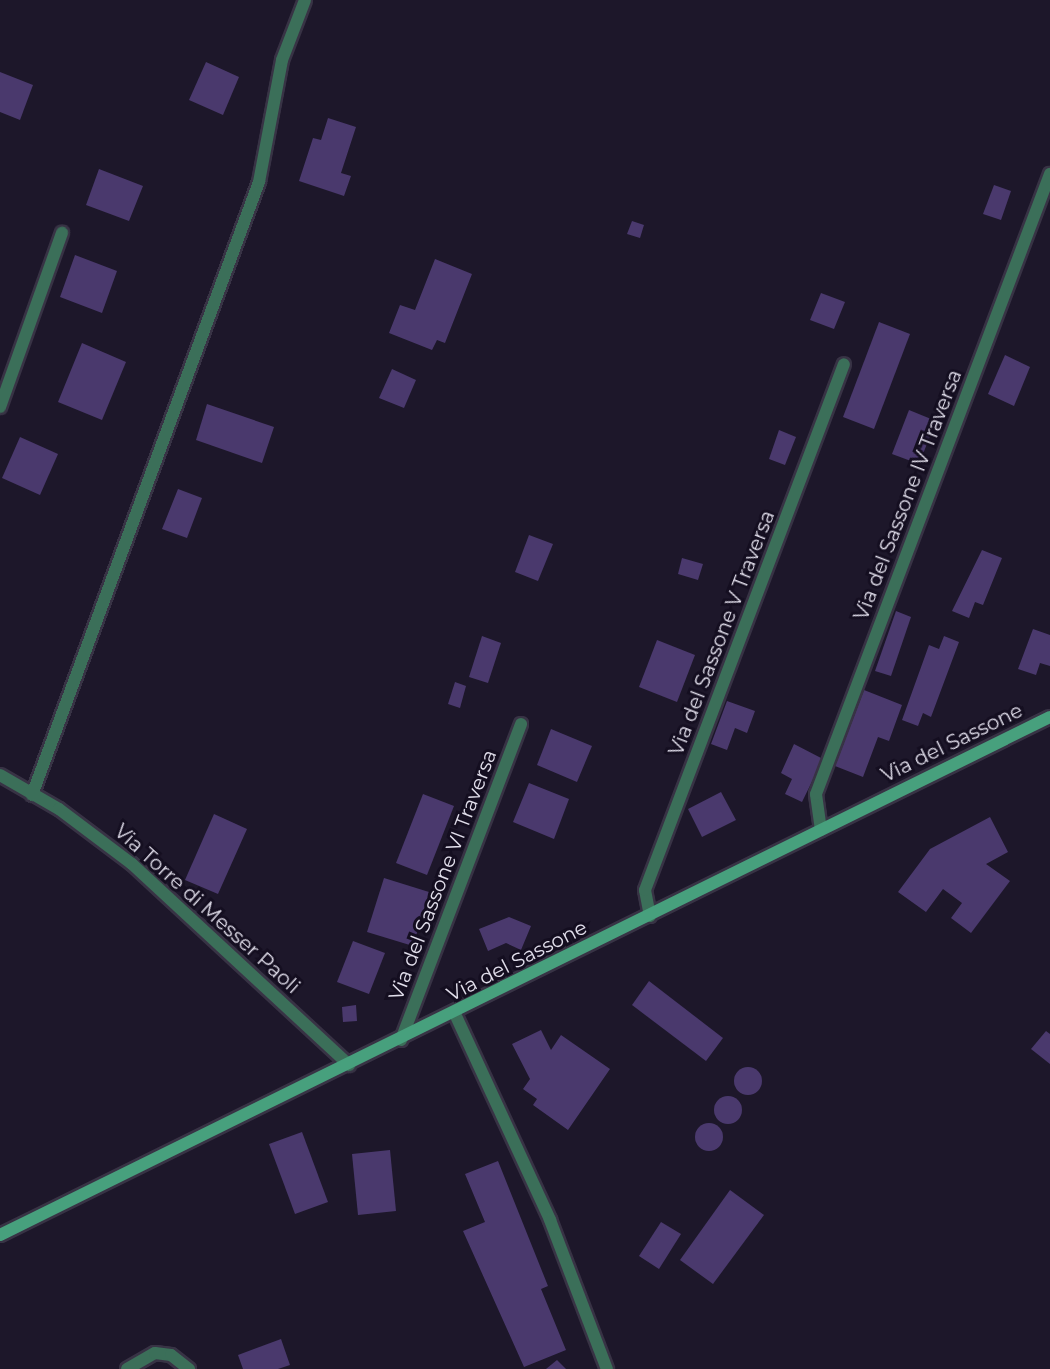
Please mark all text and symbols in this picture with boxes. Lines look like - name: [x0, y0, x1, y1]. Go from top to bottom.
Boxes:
- street label: Via del Sassone IV Traversa: [849, 366, 967, 624]
- street label: Via del Sassone V Traversa: [664, 507, 780, 759]
- street label: Via del Sassone: [878, 698, 1026, 788]
- street label: Via del Sassone VI Traversa: [384, 746, 502, 1004]
- street label: Via Torre di Messer Paoli: [109, 819, 305, 999]
- street label: Via del Sassone: [443, 915, 591, 1007]

